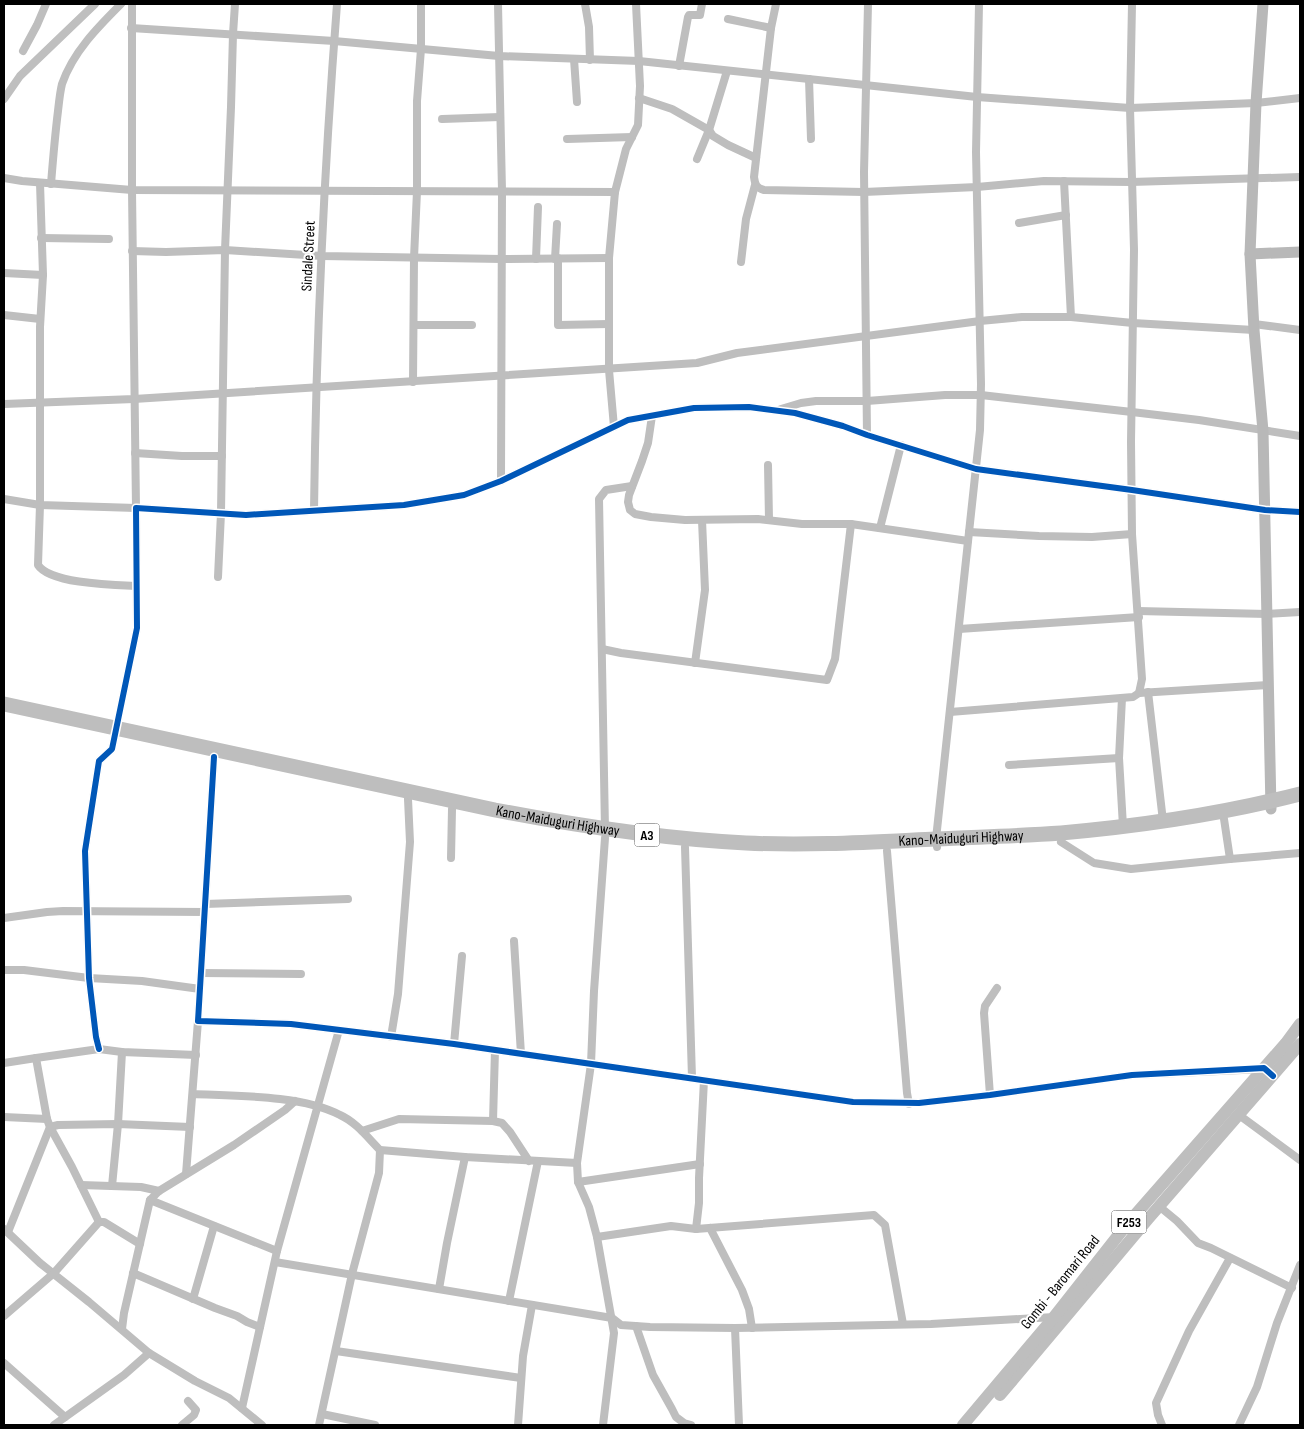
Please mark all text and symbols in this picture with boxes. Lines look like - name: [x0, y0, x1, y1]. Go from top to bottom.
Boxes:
- street label: Sindale Street: [297, 220, 320, 292]
- street label: Kano-Maiduguri Highway: [494, 801, 621, 841]
- road number: A3: [634, 824, 660, 846]
- street label: Kano-Maiduguri Highway: [898, 826, 1024, 851]
- road number: F253: [1112, 1210, 1146, 1234]
- street label: Gombi - Baromari Road: [1017, 1232, 1104, 1333]

